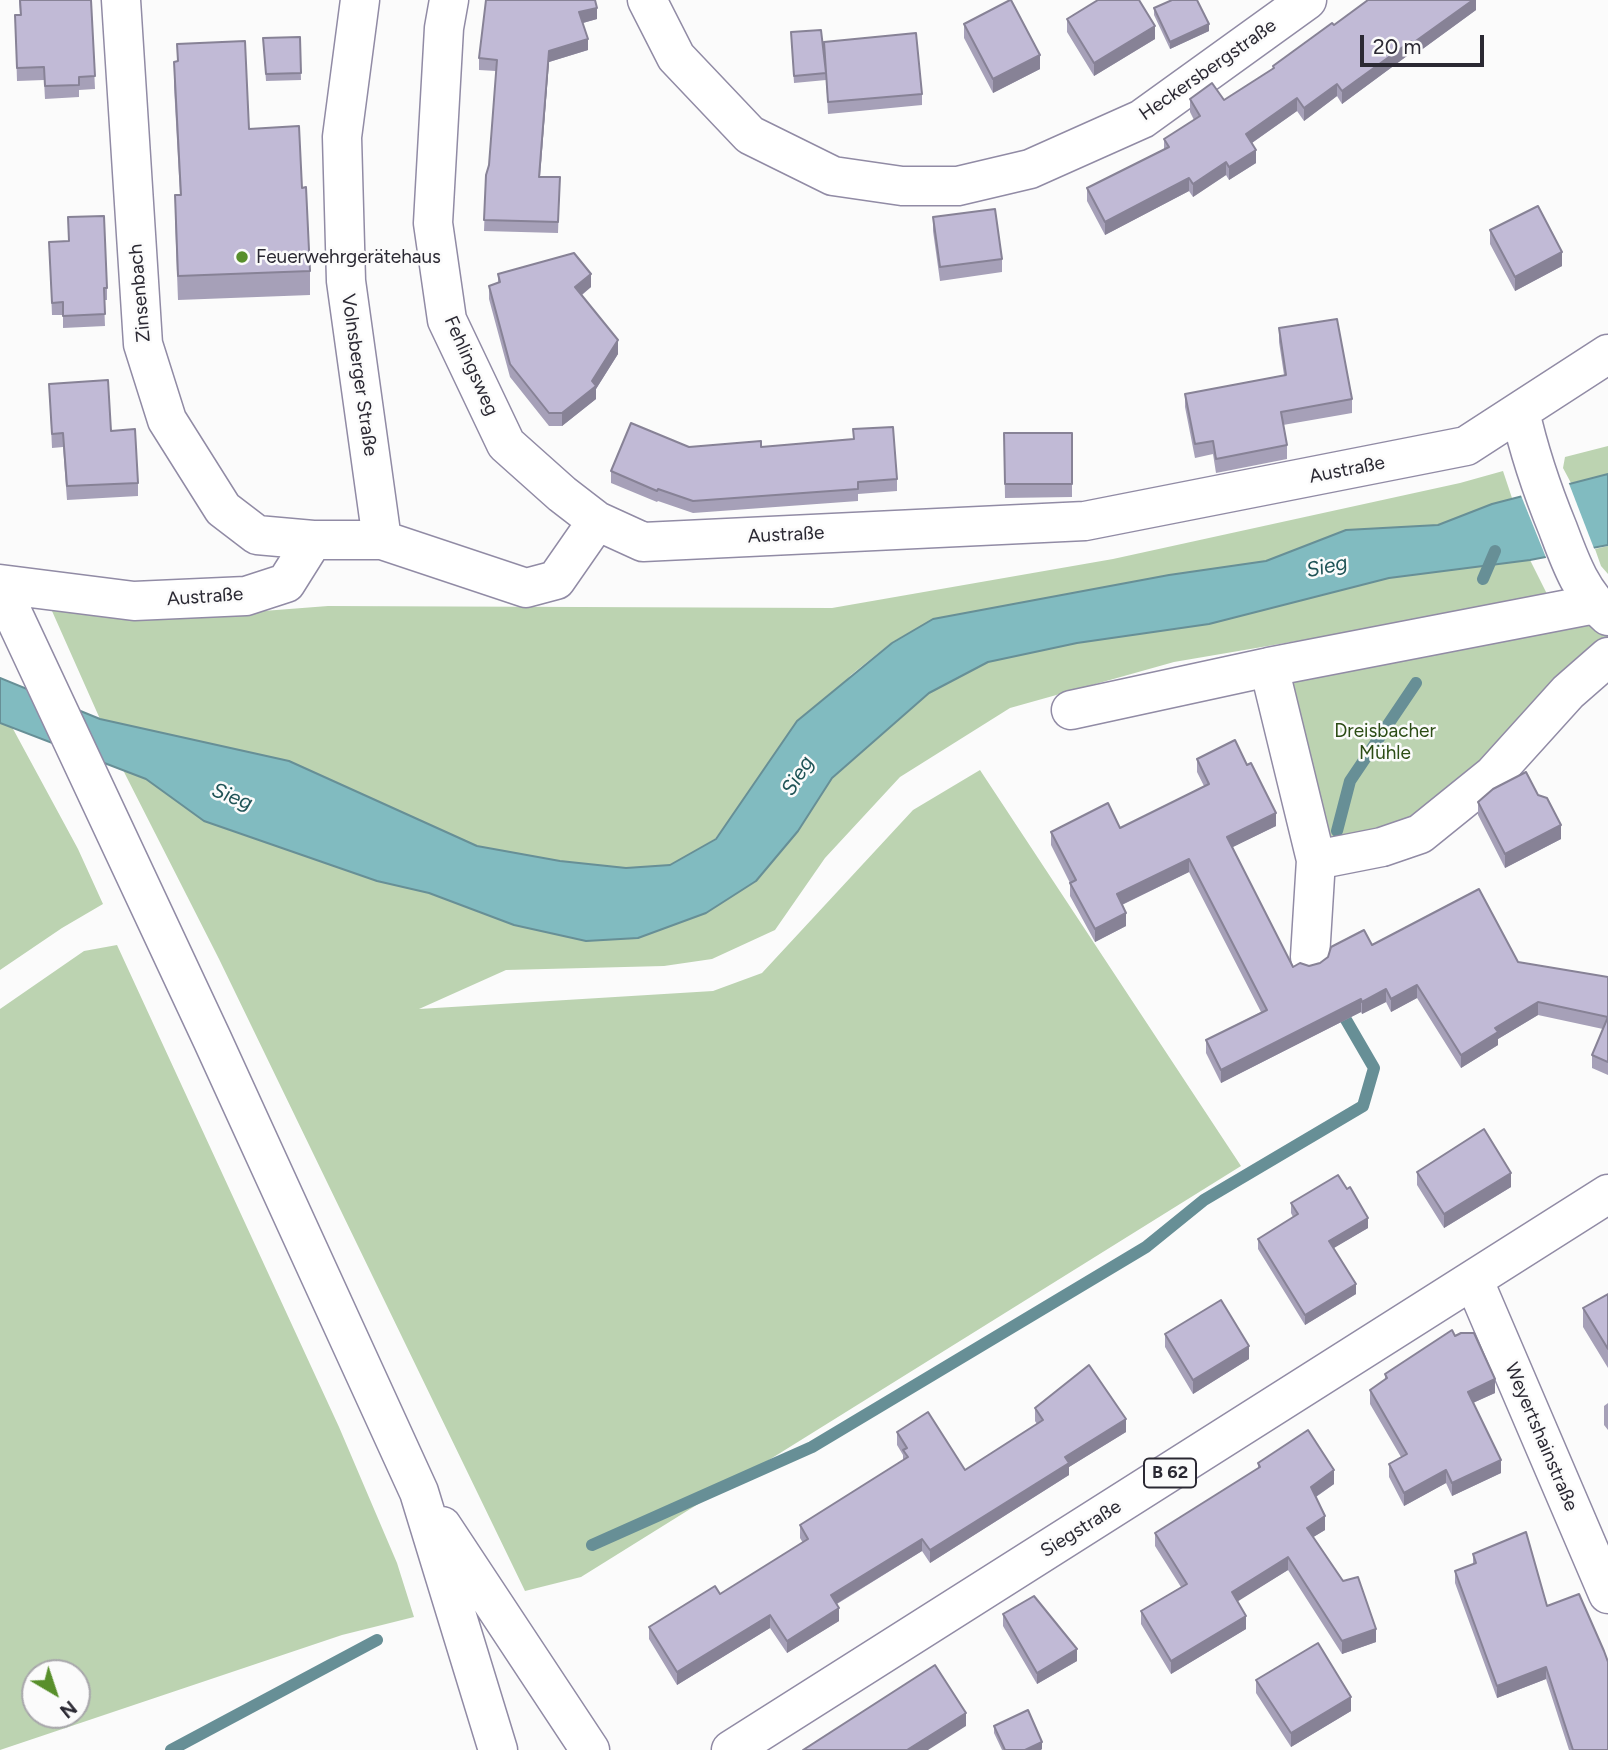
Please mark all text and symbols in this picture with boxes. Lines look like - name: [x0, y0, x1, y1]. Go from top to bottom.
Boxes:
- street label: Heckersbergstraße: [1135, 14, 1281, 126]
- scale bar: [1363, 21, 1487, 65]
- text: 20 m: [1373, 34, 1421, 59]
- street label: Zinsenbach: [124, 243, 156, 343]
- place label: Feuerwehrgerätehaus: [256, 246, 441, 268]
- marker: Feuerwehrgerätehaus: [234, 249, 250, 265]
- street label: Volnsberger Straße: [336, 292, 382, 458]
- street label: Fehlingsweg: [439, 313, 503, 419]
- street label: Austraße: [1307, 451, 1387, 489]
- street label: Austraße: [747, 522, 825, 548]
- water label: Sieg: [1304, 550, 1350, 584]
- street label: Austraße: [166, 583, 244, 611]
- park label: Dreisbacher Mühle: [1334, 720, 1436, 764]
- water label: Sieg: [776, 752, 820, 800]
- water label: Sieg: [208, 778, 256, 816]
- street label: Weyertshainstraße: [1499, 1359, 1583, 1515]
- road number: B 62: [1144, 1458, 1196, 1488]
- street label: Siegstraße: [1036, 1495, 1126, 1563]
- north arrow: [21, 1659, 91, 1729]
- text: N: [55, 1696, 81, 1723]

